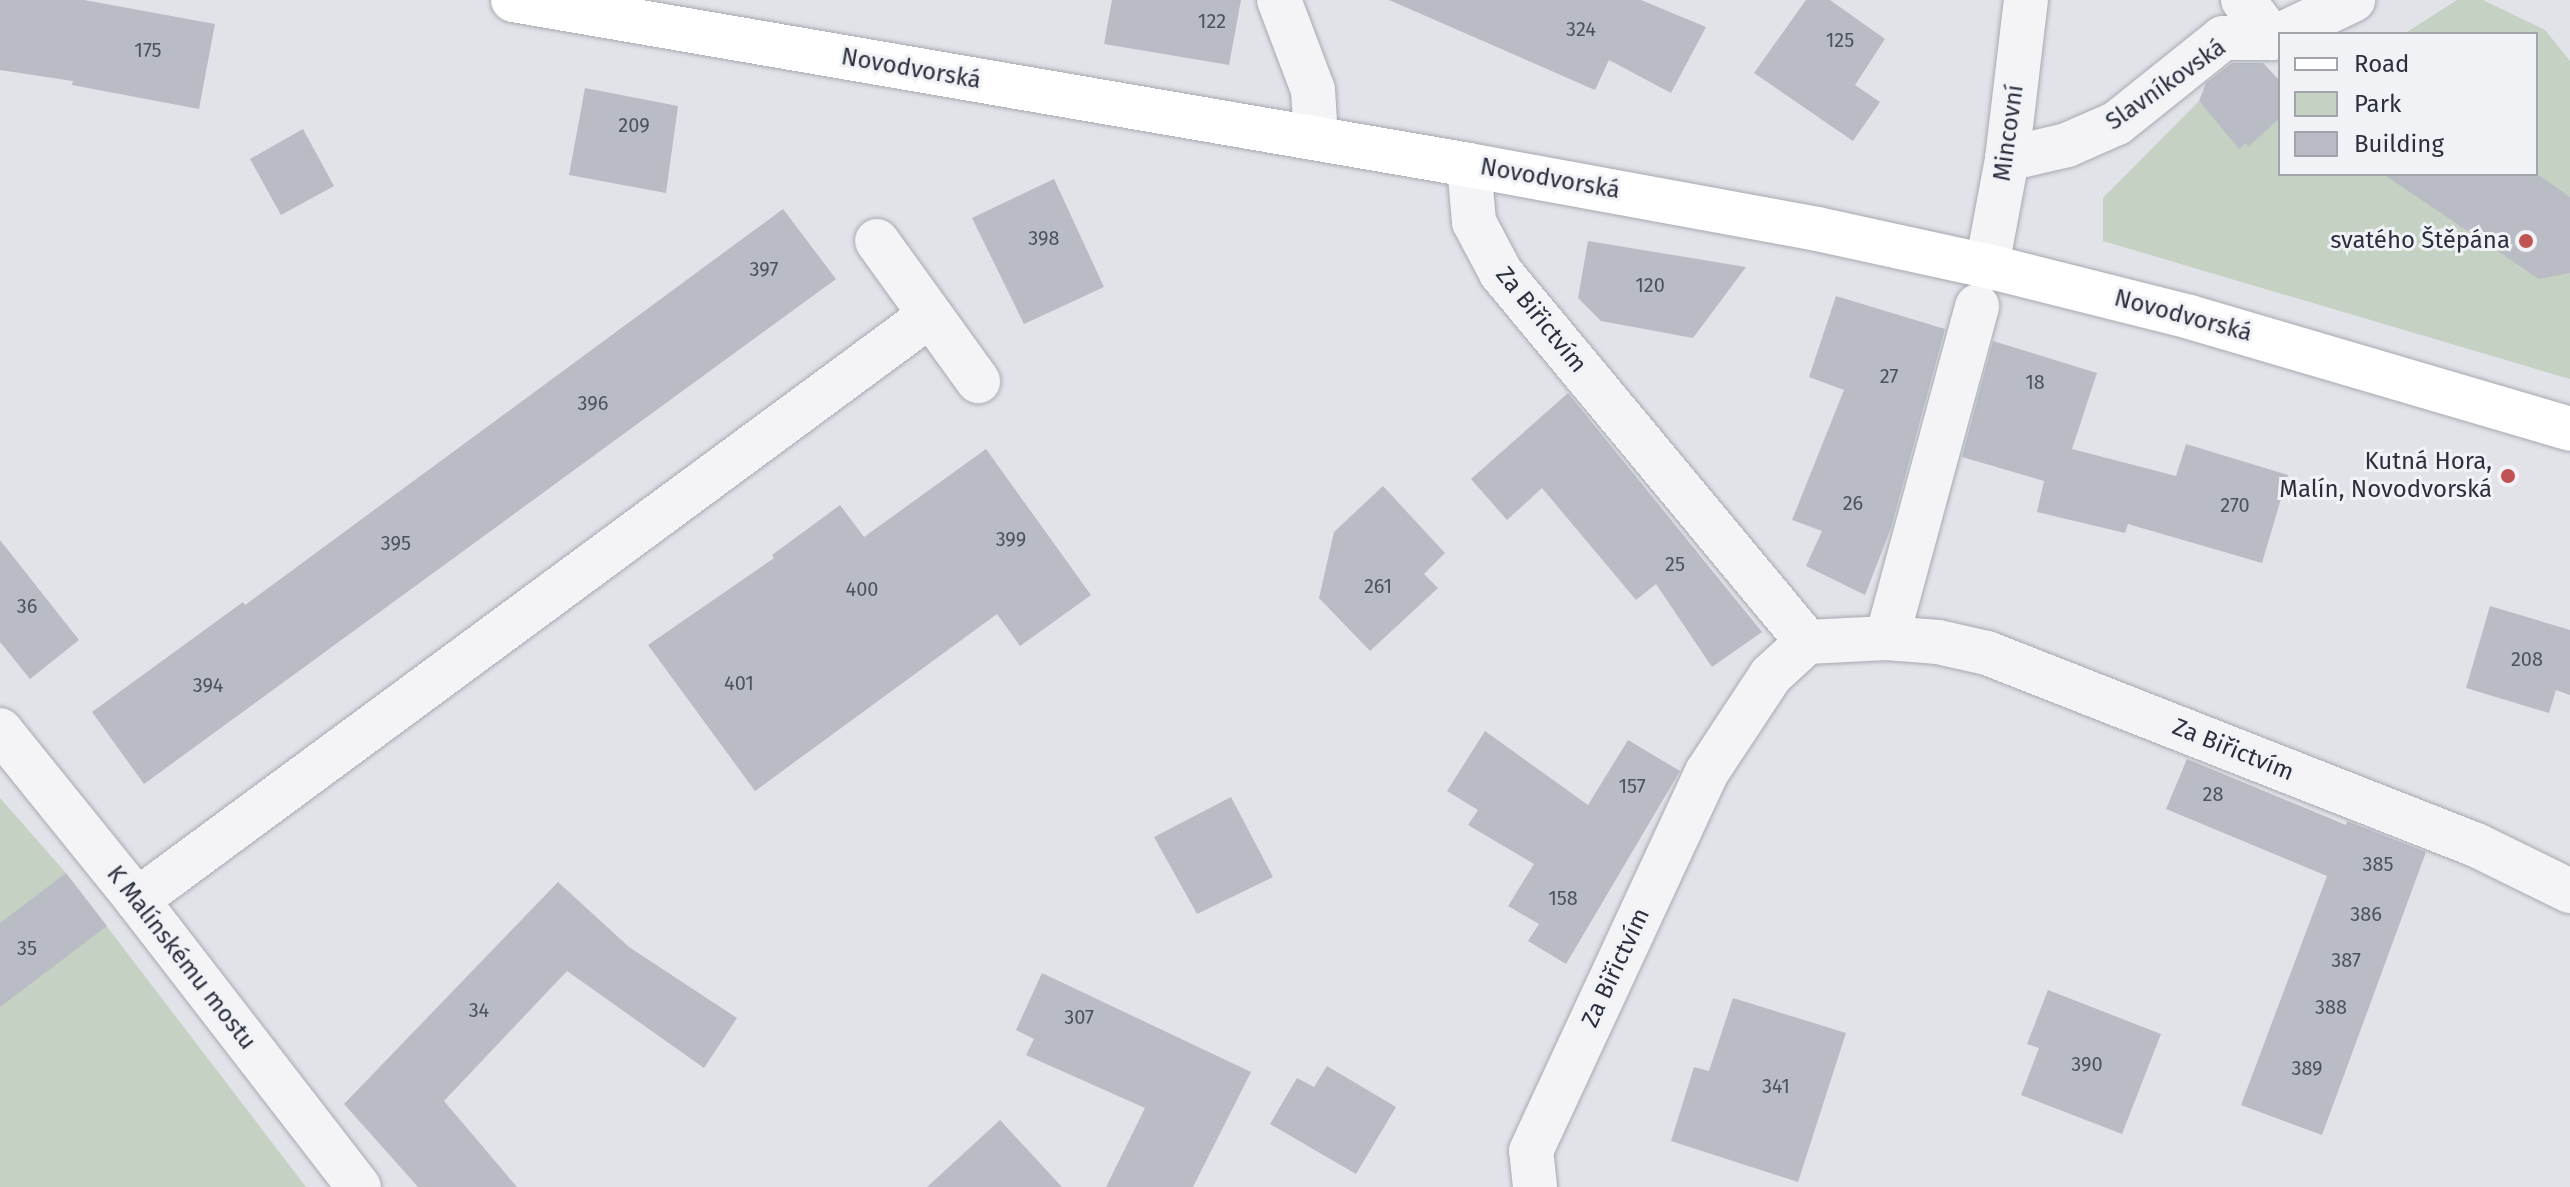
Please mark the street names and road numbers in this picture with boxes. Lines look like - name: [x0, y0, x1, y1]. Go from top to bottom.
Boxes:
- street label: Slavníkovská: [2101, 33, 2231, 137]
- street label: Novodvorská: [839, 43, 983, 95]
- street label: Mincovní: [1988, 83, 2030, 183]
- street label: Novodvorská: [1478, 153, 1622, 205]
- street label: Za Biřictvím: [1489, 261, 1593, 379]
- street label: Novodvorská: [2111, 284, 2255, 348]
- street label: Za Biřictvím: [2168, 713, 2298, 787]
- street label: K Malínskému mostu: [100, 860, 262, 1056]
- street label: Za Biřictvím: [1576, 904, 1656, 1032]

